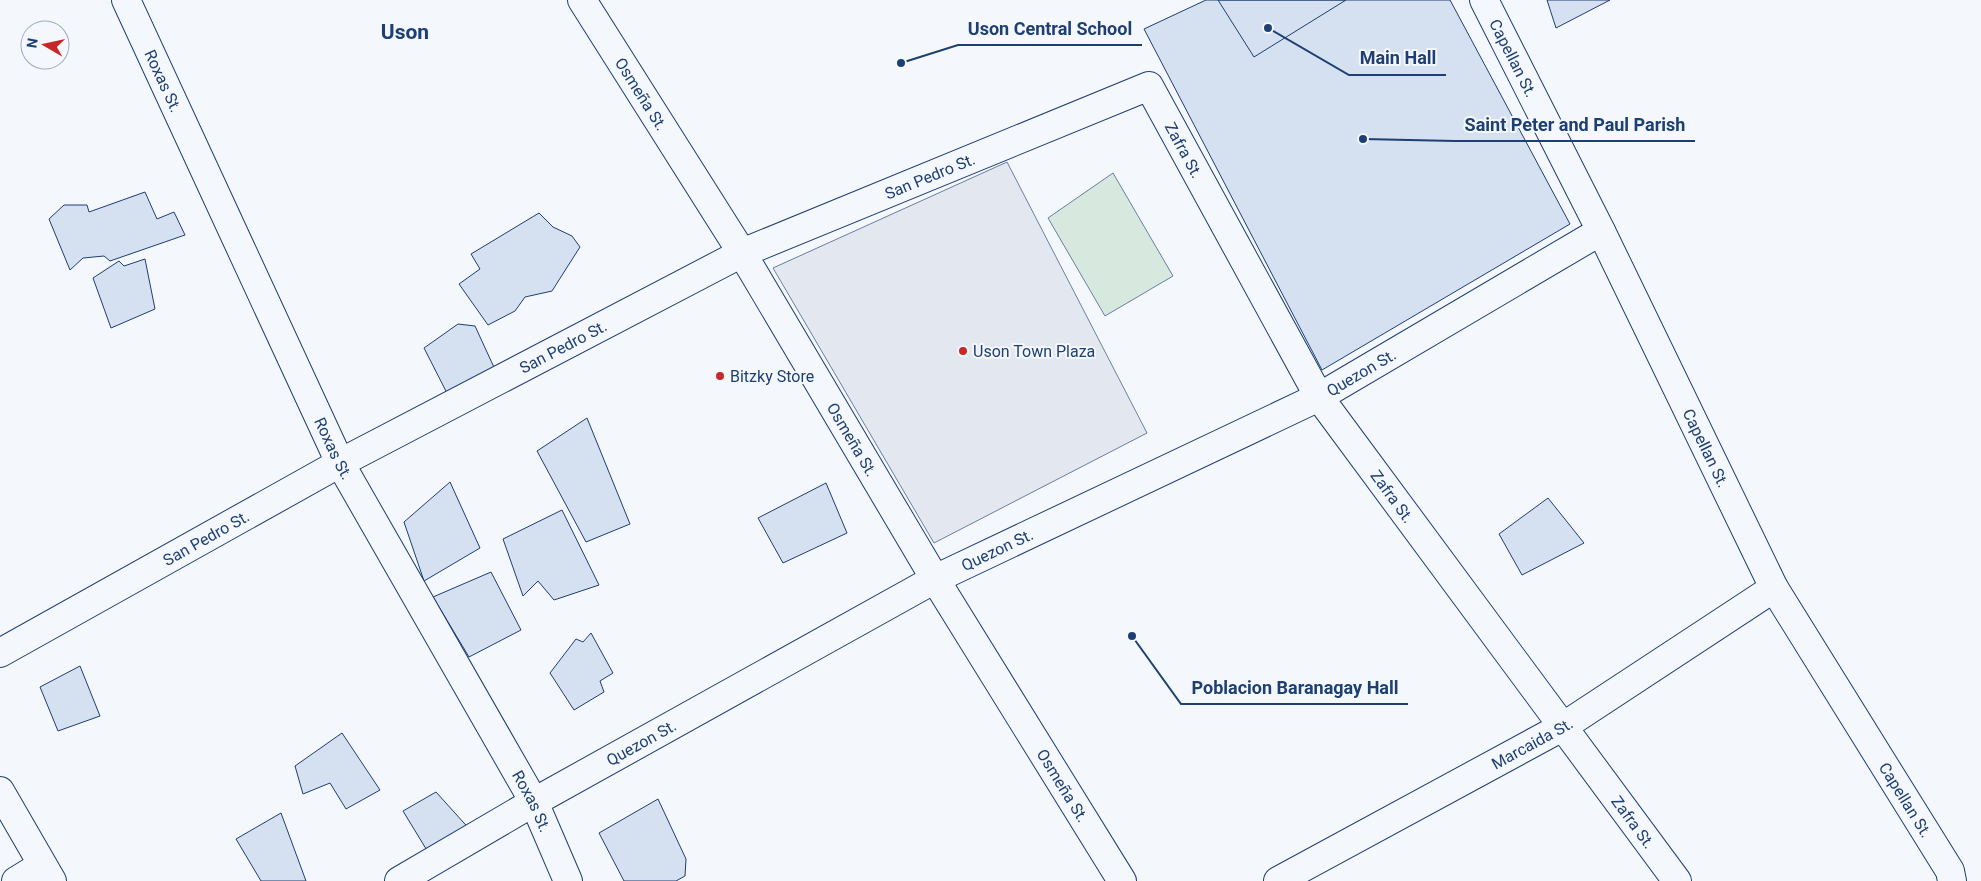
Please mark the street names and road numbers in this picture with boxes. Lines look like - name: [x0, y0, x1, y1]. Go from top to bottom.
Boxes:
- street label: Capellan St.: [1486, 16, 1541, 100]
- street label: Roxas St.: [141, 47, 186, 115]
- street label: Osmeña St.: [611, 54, 671, 134]
- street label: Zafra St.: [1161, 119, 1207, 181]
- street label: San Pedro St.: [882, 149, 978, 203]
- street label: San Pedro St.: [516, 316, 610, 377]
- street label: Quezon St.: [1323, 345, 1399, 400]
- street label: Osmeña St.: [823, 399, 882, 480]
- street label: Capellan St.: [1679, 406, 1733, 490]
- street label: Roxas St.: [311, 414, 357, 483]
- street label: Zafra St.: [1367, 466, 1418, 526]
- street label: San Pedro St.: [160, 506, 252, 570]
- street label: Quezon St.: [958, 524, 1036, 575]
- street label: Marcaida St.: [1488, 713, 1576, 773]
- street label: Quezon St.: [603, 715, 679, 769]
- street label: Osmeña St.: [1033, 745, 1093, 825]
- street label: Capellan St.: [1875, 759, 1936, 841]
- street label: Roxas St.: [508, 767, 555, 835]
- street label: Zafra St.: [1608, 792, 1659, 852]

